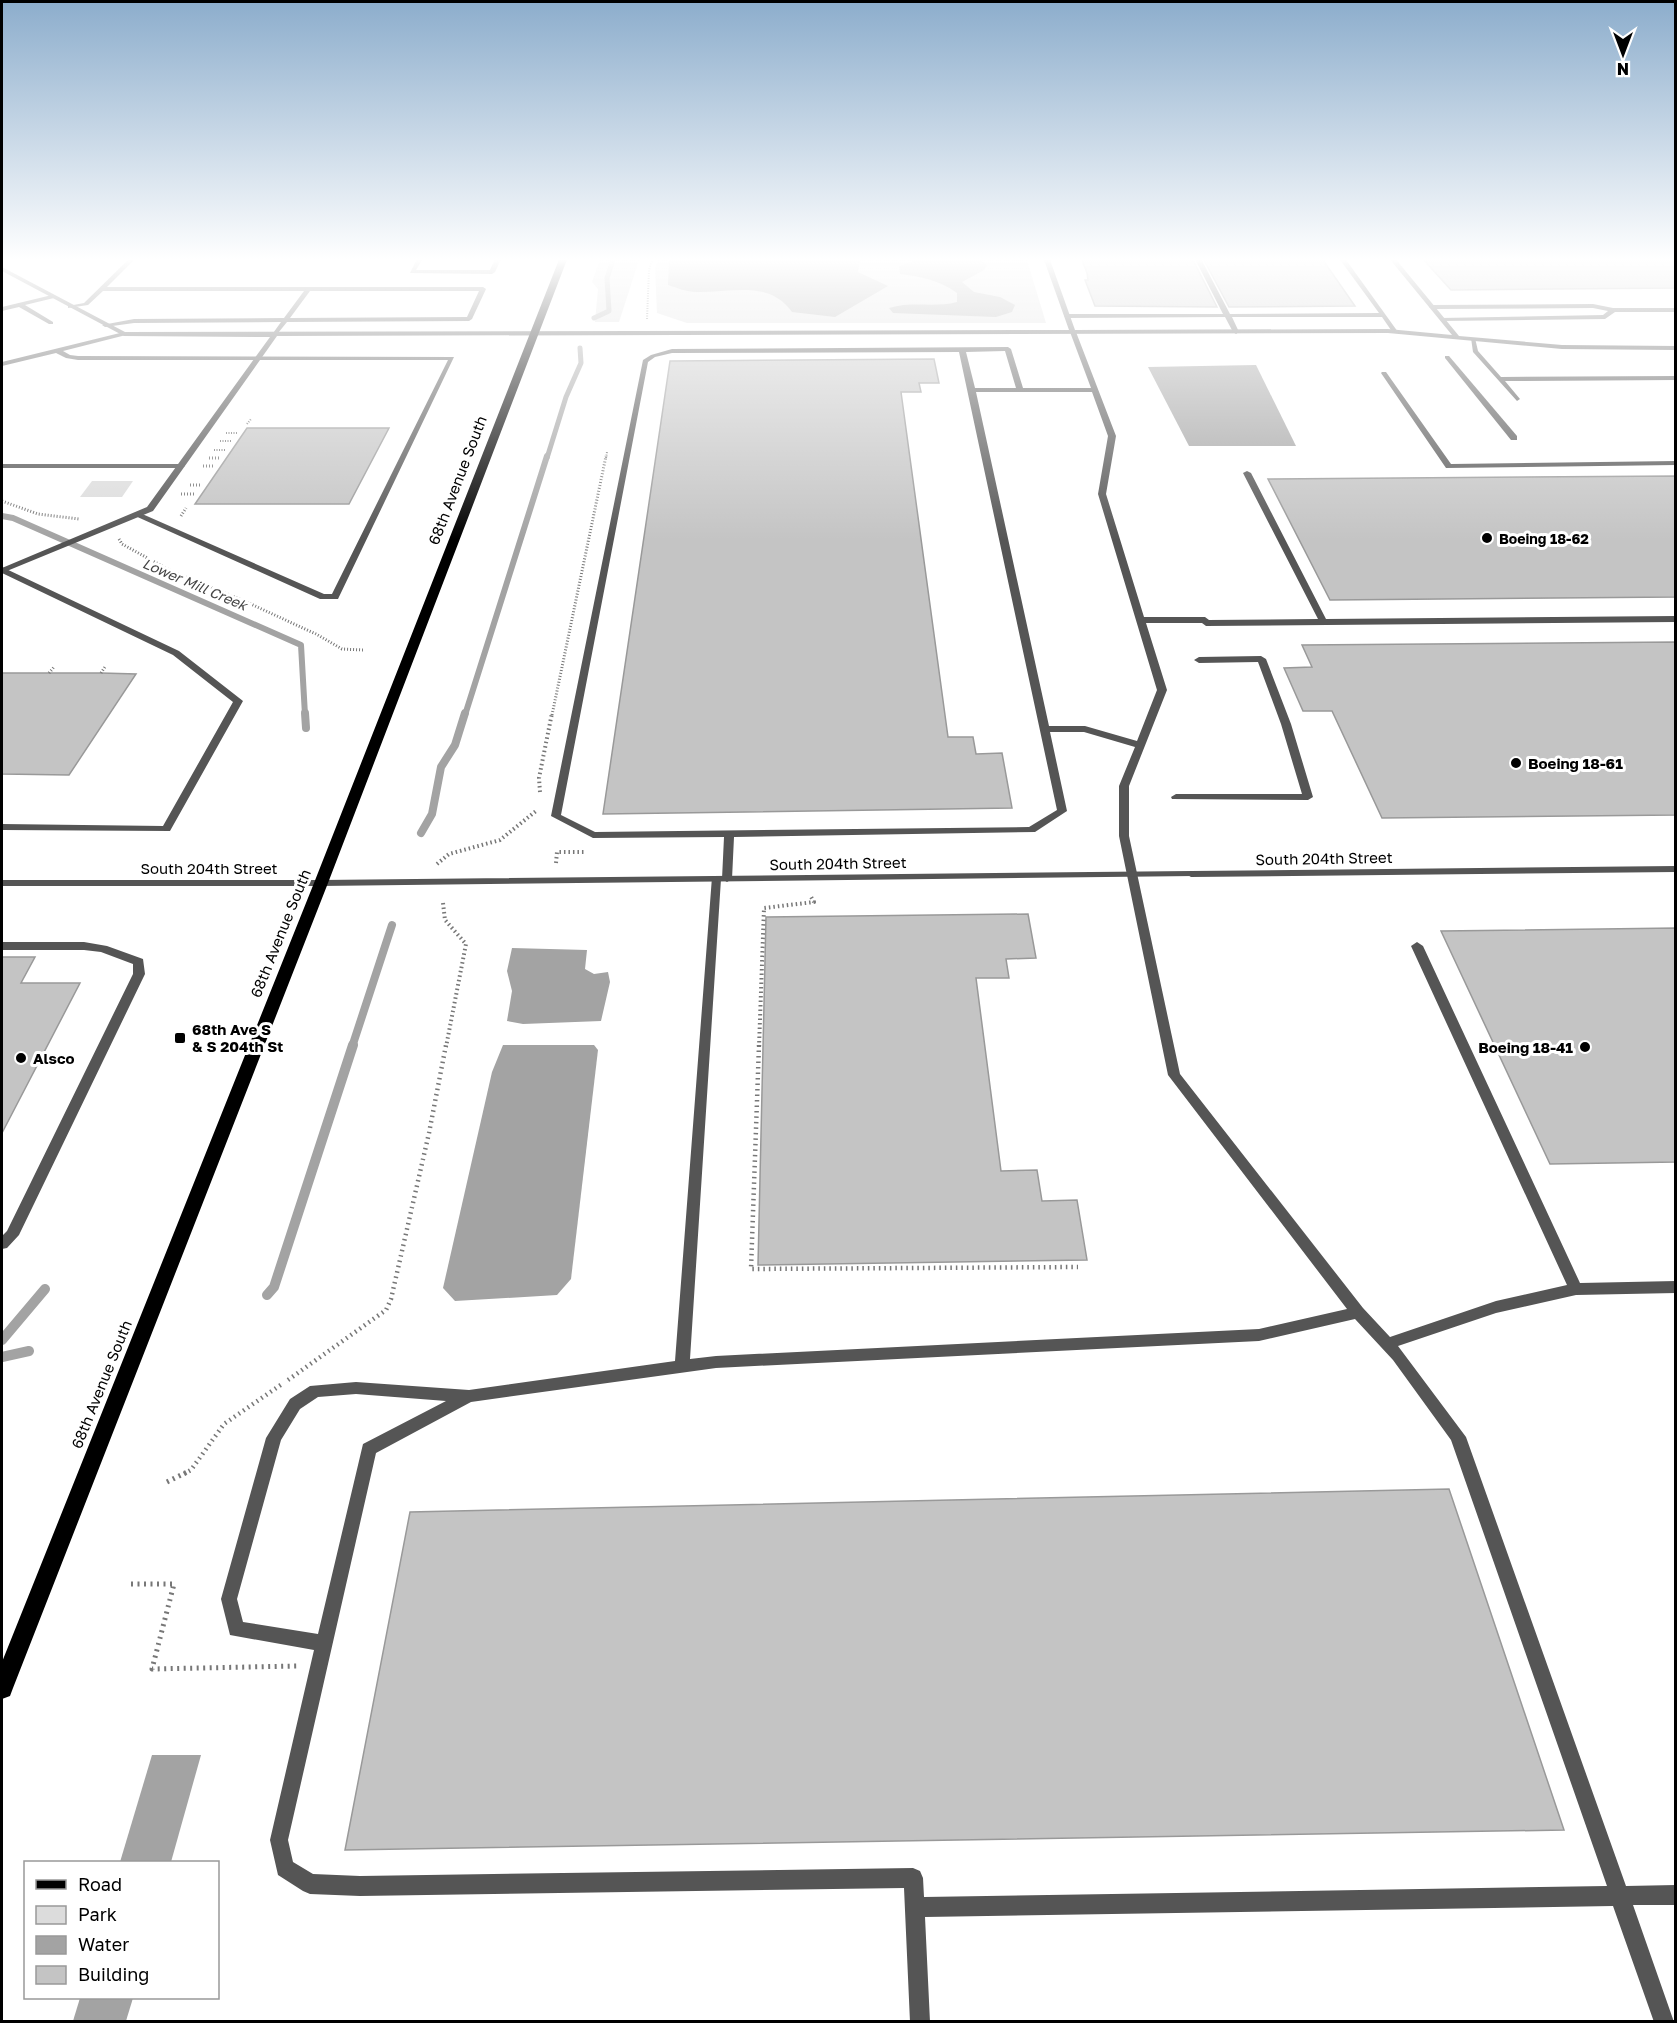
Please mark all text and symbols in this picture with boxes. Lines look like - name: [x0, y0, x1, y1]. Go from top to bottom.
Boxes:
- north arrow: [1593, 24, 1653, 84]
- text: N: [1617, 59, 1629, 79]
- street label: 68th Avenue South: [424, 413, 490, 547]
- place label: Boeing 18-62: [1499, 530, 1589, 547]
- marker: Boeing 18-62: [1480, 531, 1494, 545]
- water label: Lower Mill Creek: [140, 554, 252, 614]
- place label: Boeing 18-61: [1528, 754, 1623, 772]
- marker: Boeing 18-61: [1509, 756, 1523, 770]
- street label: South 204th Street: [1255, 848, 1393, 868]
- street label: South 204th Street: [769, 853, 907, 873]
- street label: South 204th Street: [140, 859, 278, 877]
- street label: 68th Avenue South: [246, 866, 314, 1000]
- place label: 68th Ave S & S 204th St: [192, 1020, 283, 1055]
- marker: 68th Ave S & S 204th St: [173, 1031, 187, 1045]
- place label: Boeing 18-41: [1478, 1038, 1573, 1056]
- marker: Boeing 18-41: [1578, 1040, 1592, 1054]
- place label: Alsco: [33, 1049, 75, 1067]
- marker: Alsco: [14, 1051, 28, 1065]
- street label: 68th Avenue South: [67, 1317, 135, 1451]
- legend: [24, 1861, 219, 1999]
- text: Road: [78, 1873, 122, 1895]
- text: Park: [78, 1903, 117, 1925]
- text: Water: [78, 1933, 129, 1955]
- text: Building: [78, 1963, 149, 1985]

